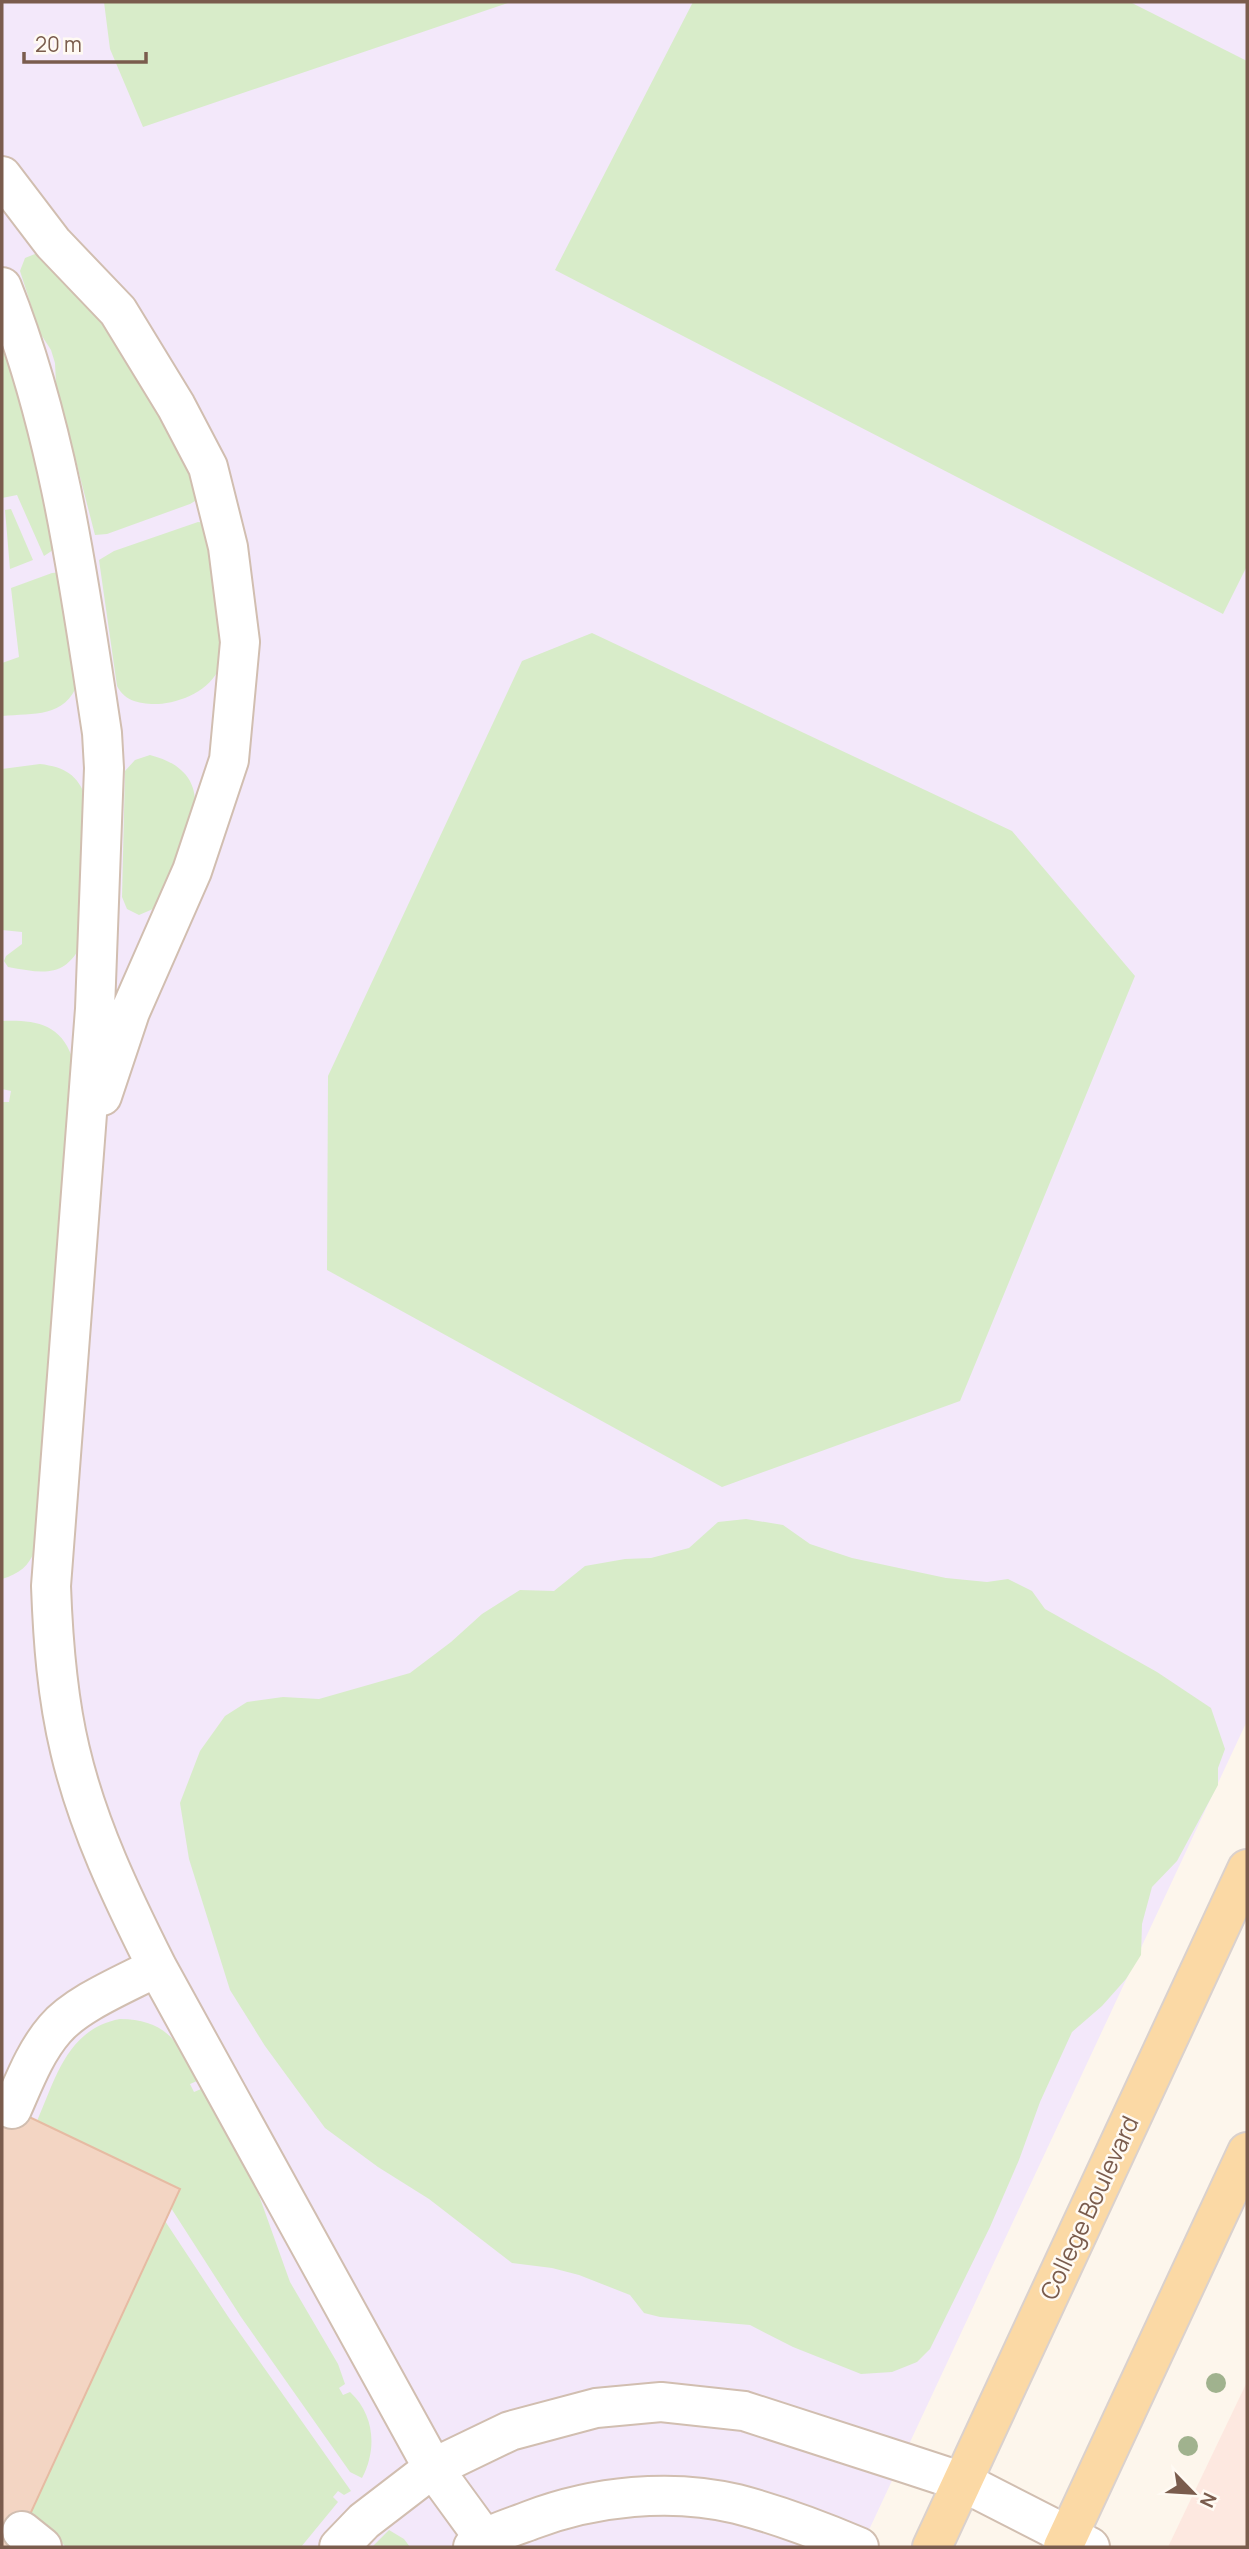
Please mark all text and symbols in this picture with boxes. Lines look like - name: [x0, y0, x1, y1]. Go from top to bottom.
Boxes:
- scale bar: [24, 21, 147, 65]
- text: 20 m: [35, 30, 82, 58]
- street label: College Boulevard: [1032, 2110, 1146, 2305]
- north arrow: [1158, 2458, 1228, 2528]
- text: N: [1194, 2489, 1223, 2512]

